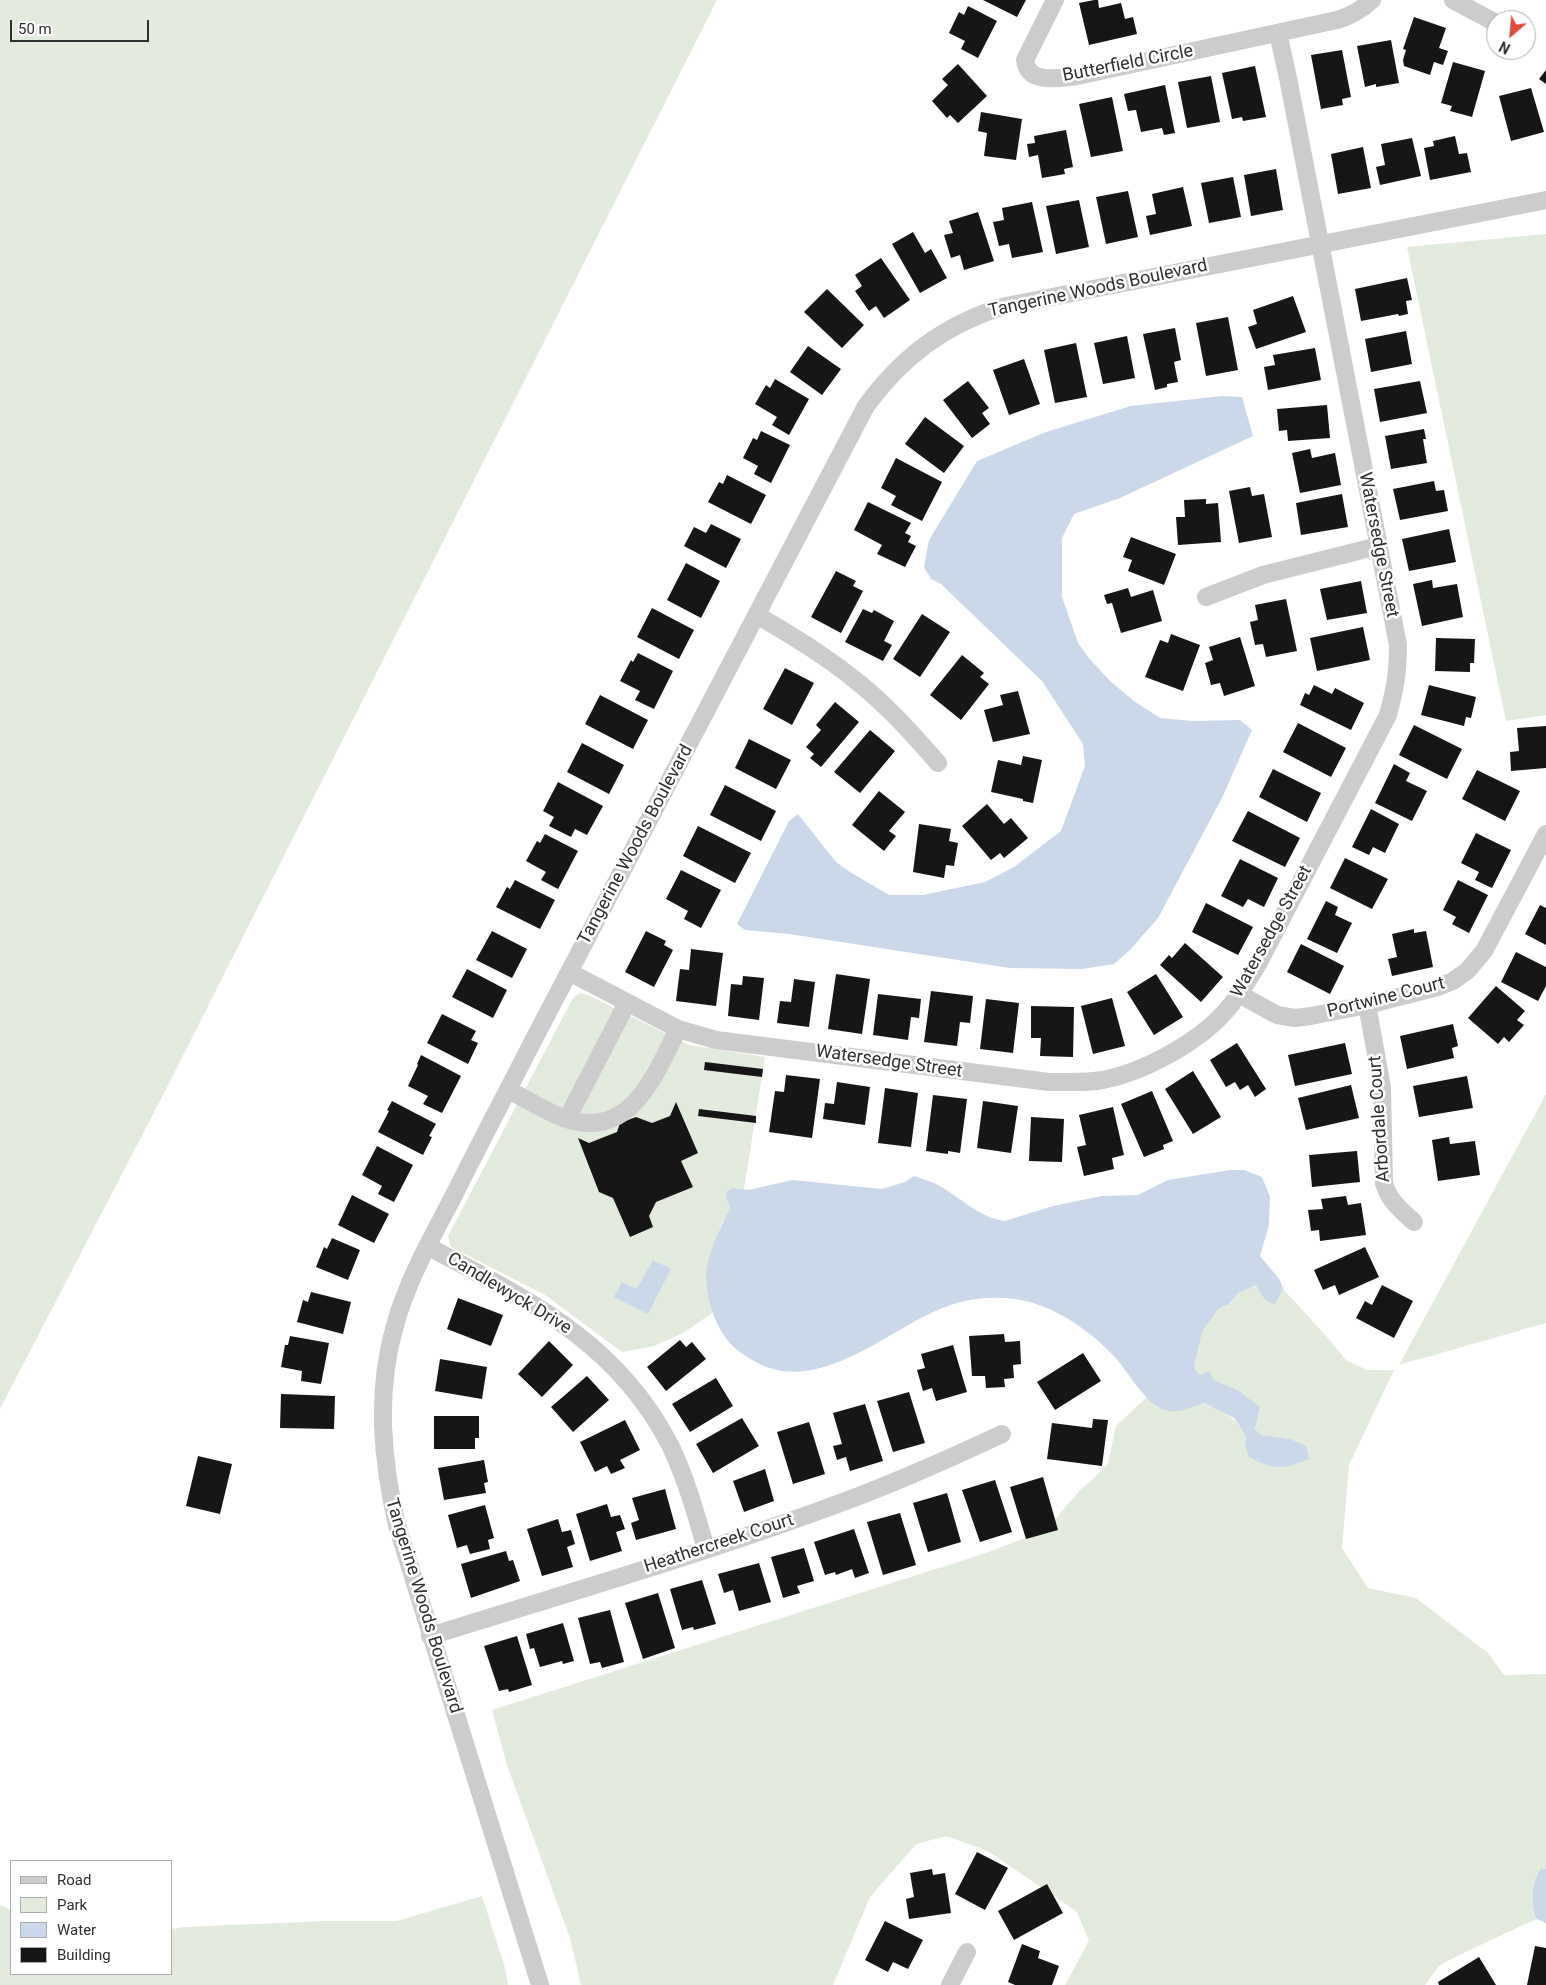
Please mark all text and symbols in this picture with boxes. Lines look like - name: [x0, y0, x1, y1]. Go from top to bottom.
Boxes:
- scale bar: [12, 10, 151, 42]
- north arrow: [1486, 10, 1536, 60]
- text: 50 m: [18, 20, 52, 38]
- text: N: [1497, 38, 1513, 57]
- street label: Butterfield Circle: [1061, 41, 1195, 87]
- street label: Tangerine Woods Boulevard: [987, 255, 1209, 323]
- street label: Watersedge Street: [1353, 470, 1403, 620]
- street label: Tangerine Woods Boulevard: [574, 741, 698, 949]
- street label: Watersedge Street: [1227, 862, 1317, 1002]
- street label: Portwine Court: [1325, 973, 1447, 1023]
- street label: Watersedge Street: [814, 1041, 964, 1083]
- street label: Arbordale Court: [1365, 1055, 1395, 1183]
- street label: Candlewyck Drive: [443, 1248, 575, 1340]
- street label: Tangerine Woods Boulevard: [380, 1496, 466, 1716]
- street label: Heathercreek Court: [642, 1510, 796, 1578]
- legend: [10, 1860, 172, 1975]
- text: Road: [57, 1871, 91, 1889]
- text: Park: [57, 1896, 87, 1914]
- text: Water: [57, 1921, 96, 1939]
- text: Building: [57, 1946, 111, 1964]

